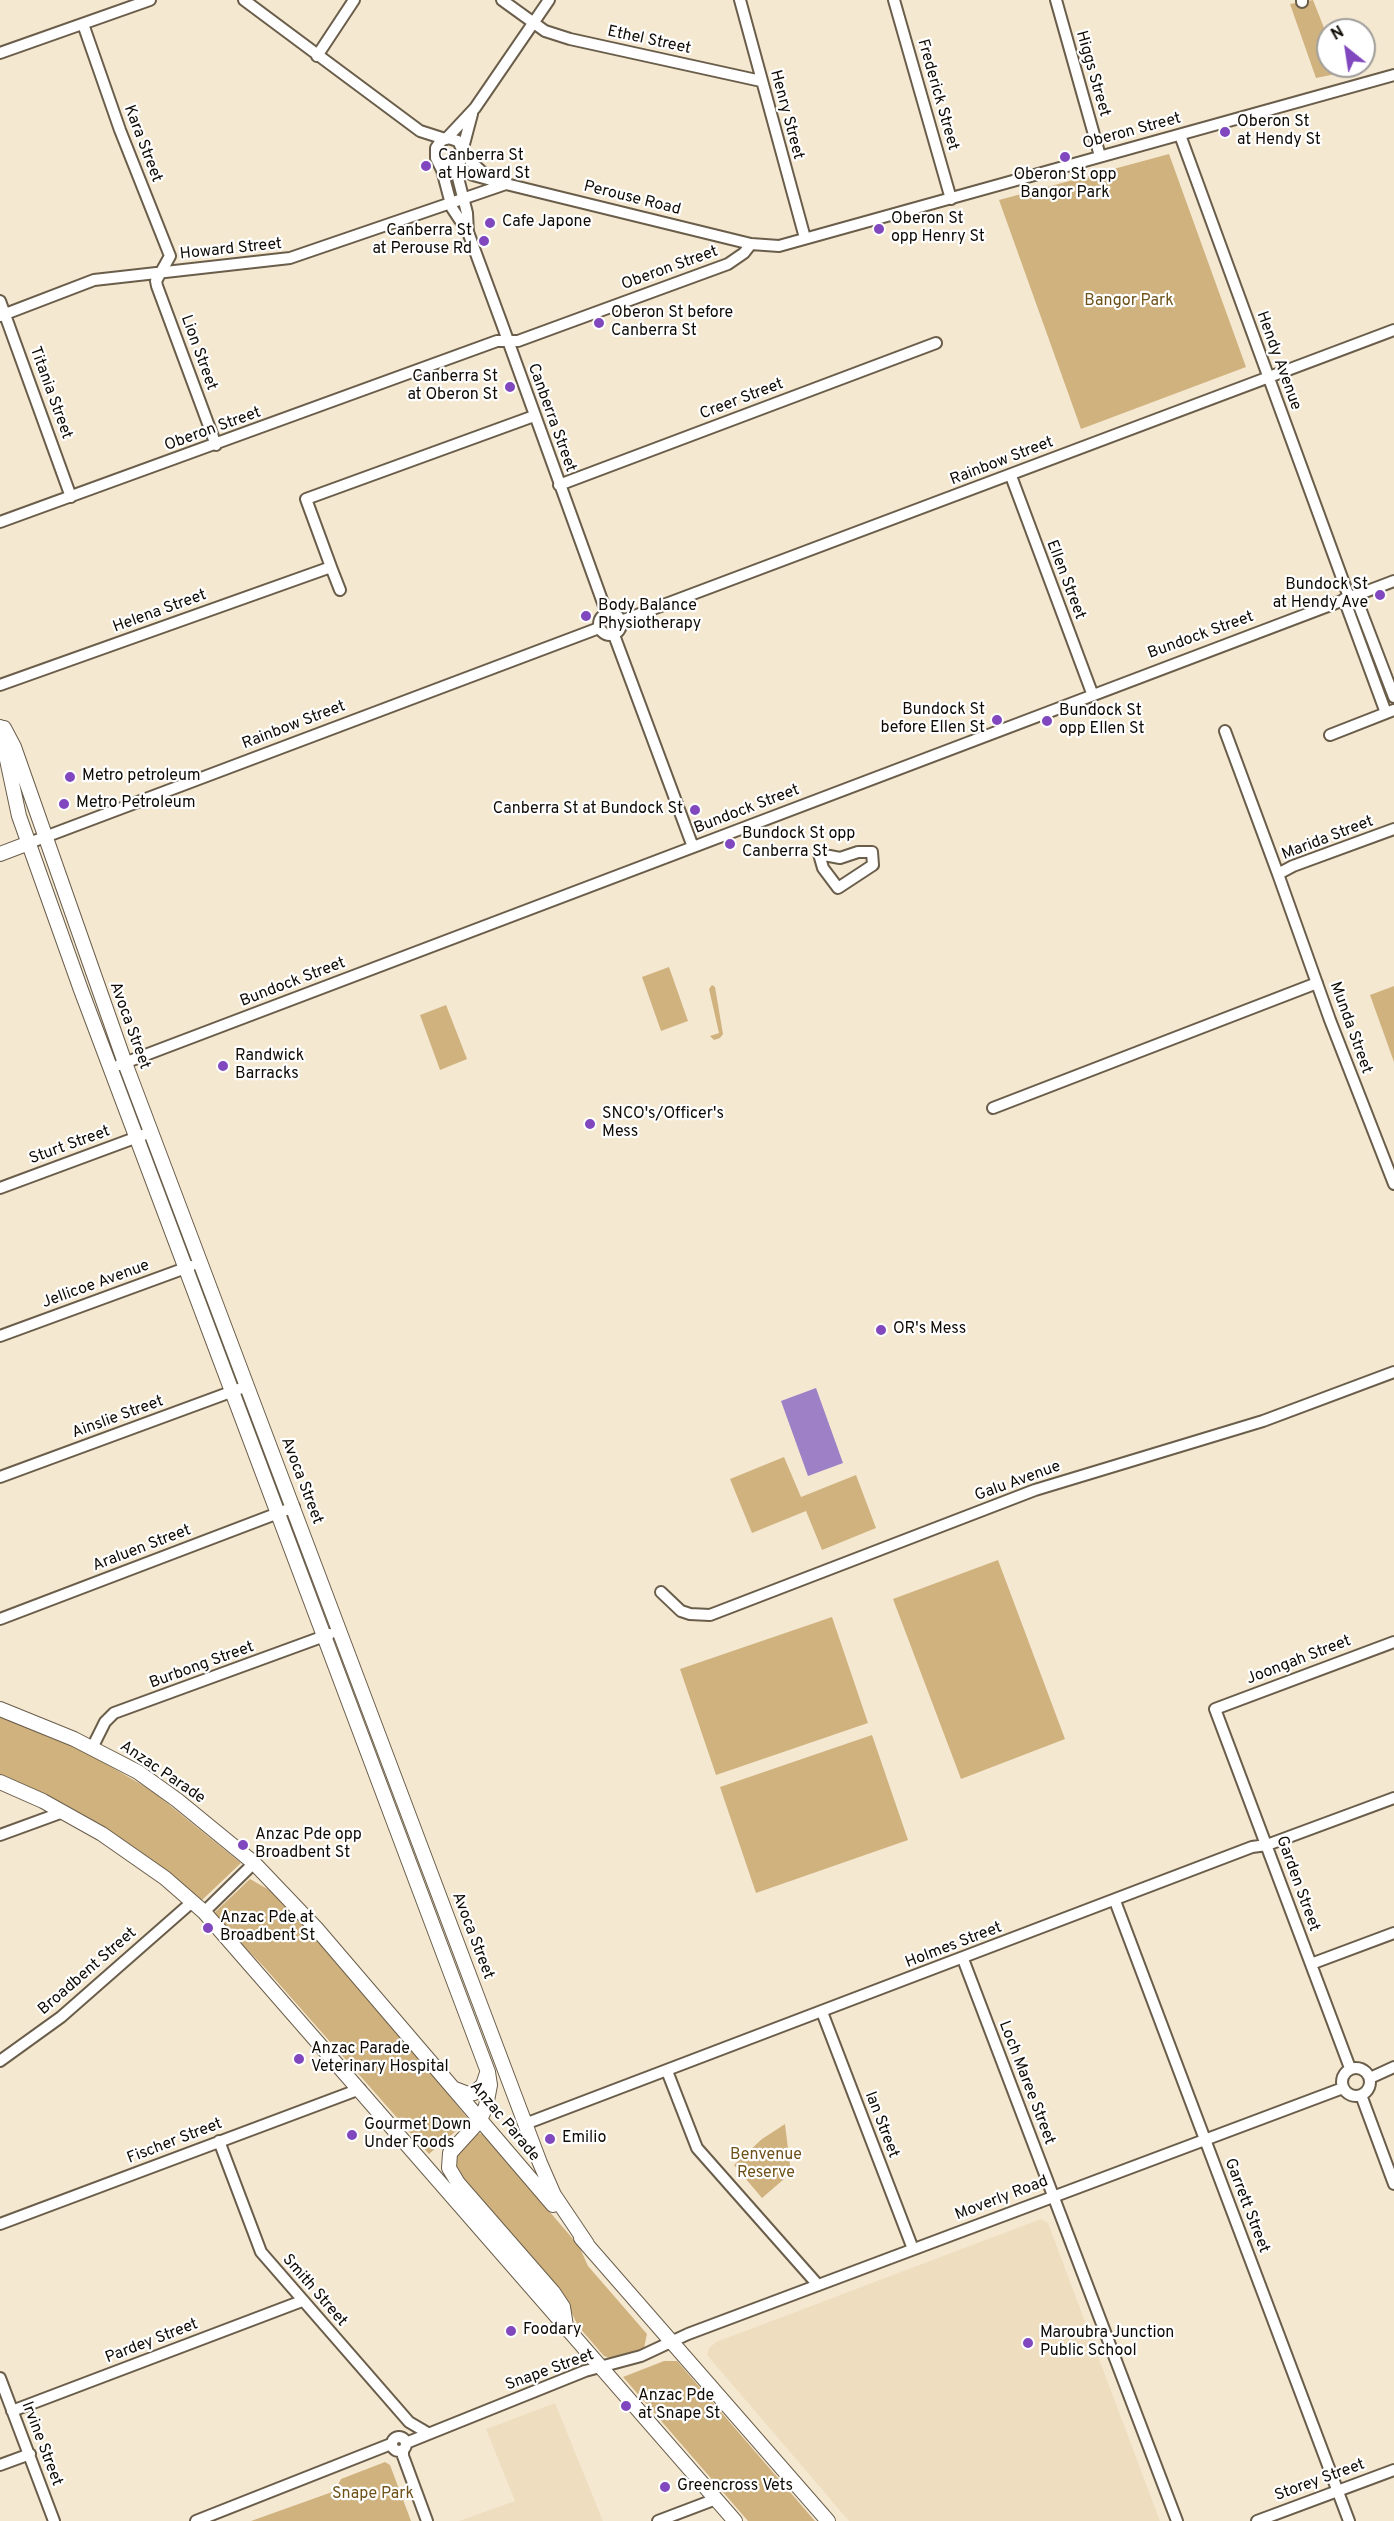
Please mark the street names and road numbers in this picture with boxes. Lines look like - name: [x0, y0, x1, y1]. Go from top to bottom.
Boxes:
- street label: Ethel Street: [605, 23, 693, 59]
- street label: Higgs Street: [1071, 29, 1113, 119]
- street label: Frederick Street: [912, 37, 962, 153]
- street label: Henry Street: [765, 68, 807, 162]
- street label: Kara Street: [119, 103, 165, 185]
- street label: Oberon Street: [1081, 110, 1183, 154]
- street label: Perouse Road: [581, 178, 683, 220]
- street label: Howard Street: [179, 235, 283, 265]
- street label: Oberon Street: [619, 243, 721, 295]
- street label: Hendy Avenue: [1251, 309, 1305, 413]
- street label: Lion Street: [176, 313, 220, 393]
- street label: Titania Street: [24, 344, 76, 442]
- street label: Canberra Street: [522, 361, 580, 475]
- street label: Creer Street: [698, 375, 786, 425]
- street label: Oberon Street: [162, 404, 264, 456]
- street label: Rainbow Street: [948, 433, 1056, 491]
- street label: Ellen Street: [1041, 538, 1089, 622]
- street label: Helena Street: [111, 586, 209, 638]
- street label: Bundock Street: [1145, 608, 1257, 664]
- street label: Rainbow Street: [240, 697, 348, 755]
- street label: Bundock Street: [692, 781, 802, 839]
- street label: Marida Street: [1280, 813, 1376, 865]
- street label: Bundock Street: [238, 954, 348, 1012]
- street label: Munda Street: [1324, 979, 1376, 1077]
- street label: Avoca Street: [104, 980, 154, 1072]
- street label: Sturt Street: [27, 1123, 113, 1169]
- street label: Jellicoe Avenue: [40, 1257, 152, 1313]
- street label: Ainslie Street: [70, 1393, 166, 1443]
- street label: Avoca Street: [276, 1435, 326, 1527]
- street label: Galu Avenue: [972, 1458, 1064, 1506]
- street label: Araluen Street: [90, 1521, 194, 1577]
- street label: Joongah Street: [1244, 1632, 1354, 1690]
- street label: Burbong Street: [147, 1638, 257, 1694]
- street label: Anzac Parade: [116, 1737, 208, 1809]
- street label: Garden Street: [1271, 1834, 1323, 1934]
- street label: Avoca Street: [447, 1890, 497, 1982]
- street label: Holmes Street: [903, 1919, 1005, 1973]
- street label: Broadbent Street: [35, 1924, 141, 2020]
- street label: Loch Maree Street: [994, 2018, 1058, 2148]
- street label: Anzac Parade: [465, 2078, 543, 2166]
- street label: Ian Street: [860, 2089, 902, 2161]
- street label: Fischer Street: [125, 2115, 225, 2169]
- street label: Garrett Street: [1219, 2156, 1273, 2256]
- street label: Moverly Road: [953, 2172, 1051, 2226]
- street label: Smith Street: [277, 2251, 351, 2331]
- street label: Pardey Street: [103, 2316, 201, 2368]
- street label: Snape Street: [503, 2346, 597, 2396]
- street label: Irvine Street: [16, 2399, 66, 2489]
- street label: Storey Street: [1272, 2456, 1368, 2506]

